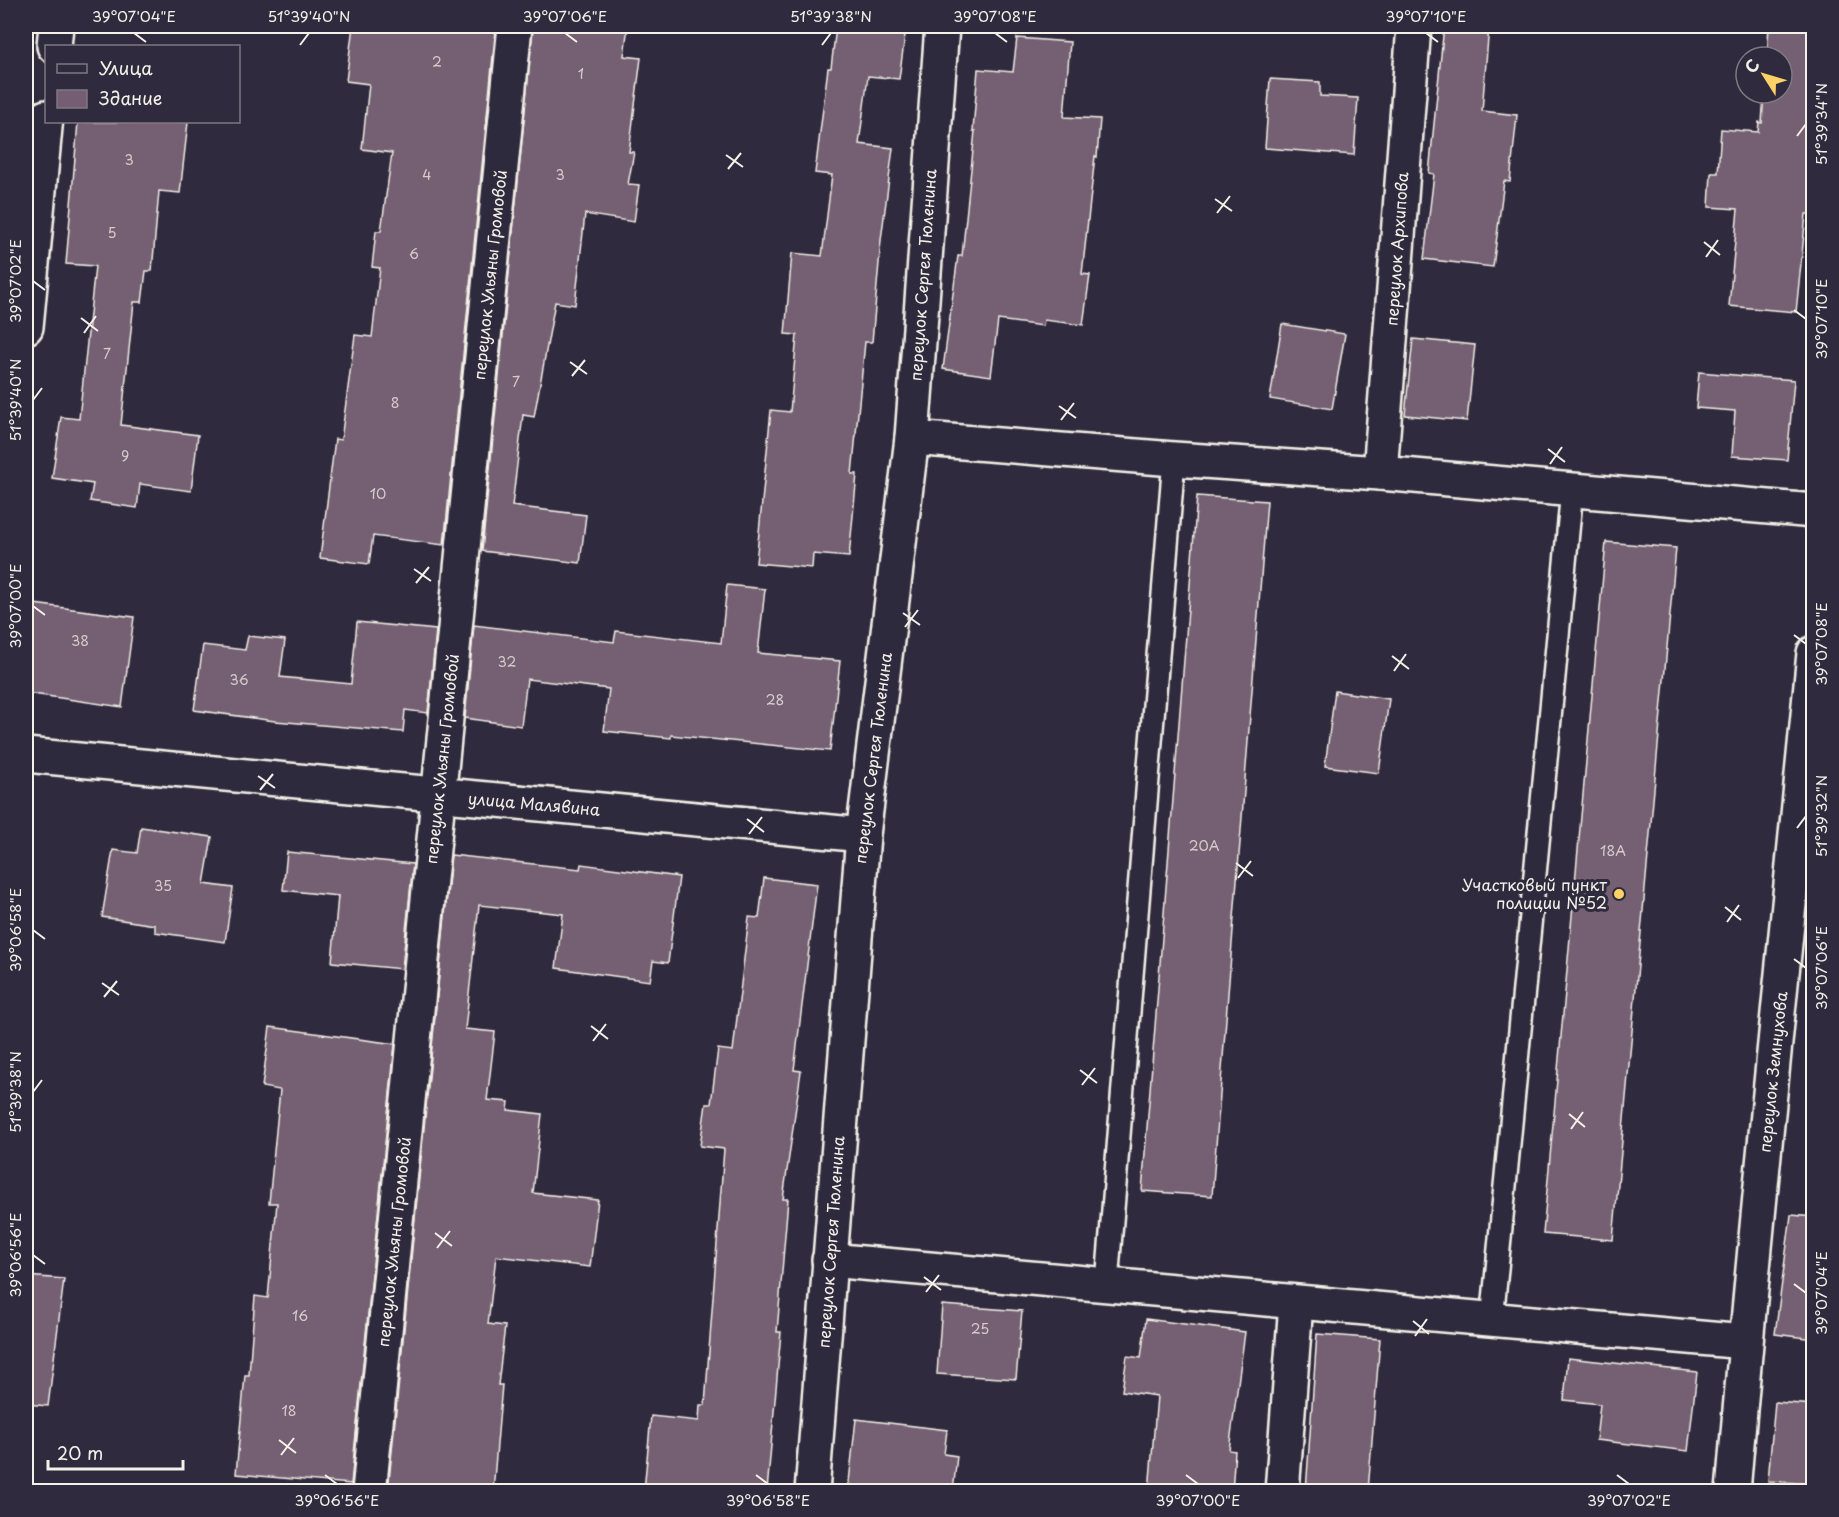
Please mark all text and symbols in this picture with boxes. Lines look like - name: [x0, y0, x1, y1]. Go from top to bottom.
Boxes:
- text: 39°07'04"E: [92, 4, 176, 27]
- text: 51°39'40"N: [267, 4, 351, 27]
- text: 39°07'06"E: [523, 4, 607, 27]
- text: 51°39'38"N: [790, 4, 872, 27]
- text: 39°07'08"E: [953, 4, 1037, 27]
- text: 39°07'10"E: [1386, 4, 1466, 27]
- legend: [45, 45, 240, 123]
- north arrow: [1734, 45, 1794, 105]
- house number: 2: [432, 51, 442, 72]
- text: С: [1738, 53, 1764, 77]
- text: Улица: [99, 54, 153, 81]
- house number: 1: [578, 63, 584, 84]
- text: 51°39'34"N: [1809, 83, 1832, 165]
- text: Здание: [99, 84, 162, 111]
- house number: 3: [124, 149, 134, 170]
- house number: 4: [422, 164, 432, 185]
- house number: 3: [555, 164, 565, 185]
- street label: переулок Сергея Тюленина: [903, 168, 941, 382]
- street label: переулок Ульяны Громовой: [466, 169, 512, 381]
- street label: переулок Архипова: [1379, 171, 1413, 327]
- house number: 5: [107, 222, 117, 243]
- text: 39°07'02"E: [3, 239, 26, 323]
- house number: 6: [409, 243, 419, 264]
- text: 39°07'10"E: [1809, 279, 1832, 359]
- house number: 7: [103, 343, 111, 364]
- text: 51°39'40"N: [3, 358, 26, 442]
- house number: 7: [512, 371, 520, 392]
- house number: 8: [391, 392, 399, 413]
- house number: 9: [121, 445, 129, 466]
- house number: 10: [370, 483, 386, 504]
- text: 39°07'00"E: [3, 564, 26, 648]
- text: 39°07'08"E: [1809, 602, 1832, 686]
- house number: 38: [71, 630, 89, 651]
- house number: 32: [498, 651, 516, 672]
- street label: переулок Сергея Тюленина: [847, 651, 897, 865]
- street label: переулок Ульяны Громовой: [418, 653, 464, 865]
- house number: 36: [229, 669, 249, 690]
- house number: 28: [766, 689, 784, 710]
- text: 51°39'32"N: [1809, 775, 1832, 857]
- street label: улица Малявина: [467, 785, 601, 821]
- house number: 20А: [1189, 835, 1220, 856]
- house number: 18А: [1600, 840, 1626, 861]
- place label: Участковый пункт полиции №52: [1462, 872, 1607, 914]
- house number: 35: [154, 875, 172, 896]
- marker: Участковый пункт полиции №52: [1612, 887, 1626, 901]
- text: 39°06'58"E: [3, 888, 26, 972]
- text: 39°07'06"E: [1809, 926, 1832, 1010]
- street label: переулок Земнухова: [1752, 990, 1792, 1154]
- text: 51°39'38"N: [3, 1051, 26, 1133]
- street label: переулок Сергея Тюленина: [811, 1135, 849, 1349]
- street label: переулок Ульяны Громовой: [370, 1136, 416, 1348]
- text: 39°06'56"E: [3, 1213, 26, 1297]
- text: 39°07'04"E: [1809, 1251, 1832, 1335]
- house number: 16: [292, 1305, 308, 1326]
- house number: 25: [971, 1318, 989, 1339]
- house number: 18: [281, 1400, 297, 1421]
- scale bar: [48, 1433, 183, 1471]
- text: 20 m: [57, 1439, 103, 1466]
- text: 39°06'56"E: [295, 1488, 379, 1511]
- text: 39°06'58"E: [726, 1488, 810, 1511]
- text: 39°07'00"E: [1156, 1488, 1240, 1511]
- text: 39°07'02"E: [1587, 1488, 1671, 1511]

